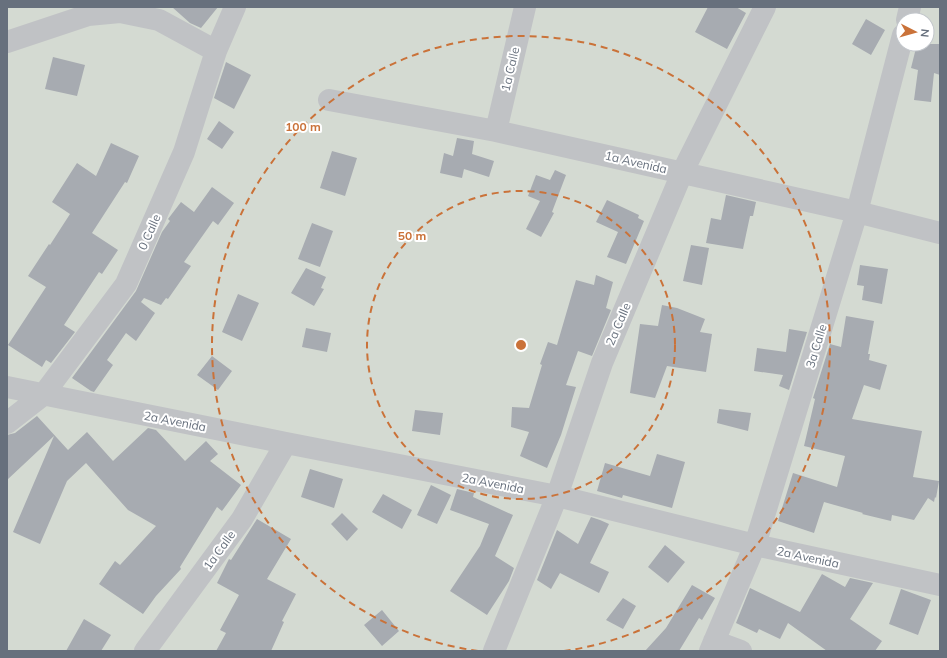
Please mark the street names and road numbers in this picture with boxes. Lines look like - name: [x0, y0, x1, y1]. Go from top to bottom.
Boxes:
- street label: 1a Calle: [498, 45, 522, 93]
- street label: 1a Avenida: [604, 148, 668, 176]
- street label: 0 Calle: [134, 212, 164, 252]
- street label: 2a Calle: [602, 300, 634, 348]
- street label: 3a Calle: [802, 322, 830, 370]
- street label: 2a Avenida: [143, 408, 207, 434]
- street label: 2a Avenida: [461, 470, 525, 496]
- street label: 1a Calle: [200, 527, 238, 573]
- street label: 2a Avenida: [776, 543, 840, 571]

